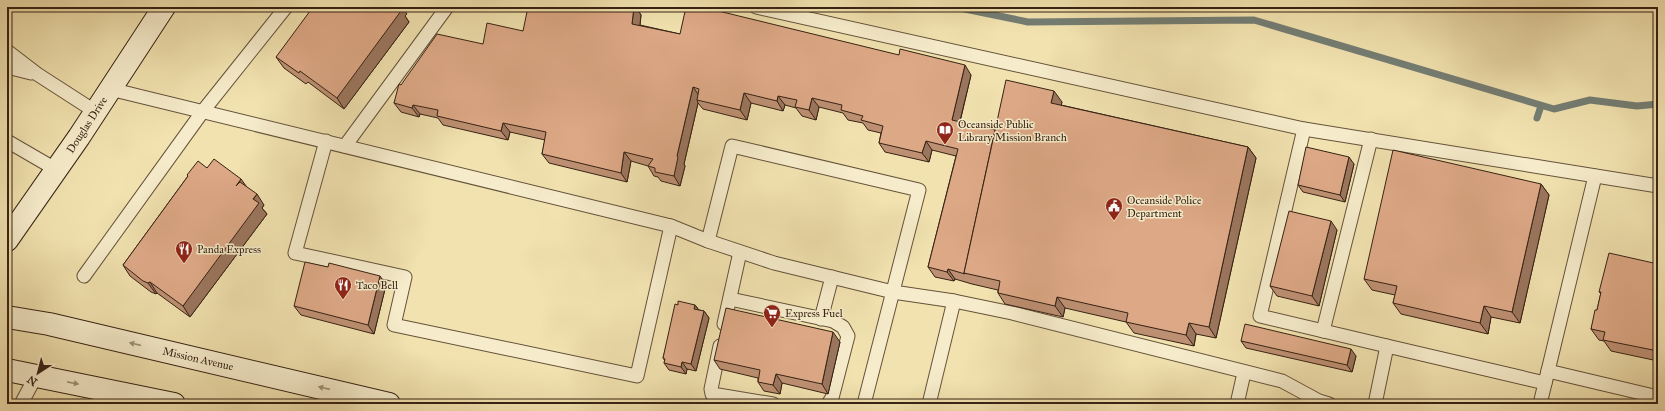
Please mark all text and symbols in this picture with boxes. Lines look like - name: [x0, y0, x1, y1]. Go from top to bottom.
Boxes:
- street label: Douglas Drive: [64, 94, 110, 156]
- place label: Oceanside Public Library Mission Branch: [958, 118, 1067, 144]
- library icon: Oceanside Public Library Mission Branch: [935, 120, 955, 145]
- place label: Oceanside Police Department: [1127, 194, 1202, 220]
- public building icon: Oceanside Police Department: [1104, 196, 1124, 221]
- restaurant icon: Panda Express: [174, 239, 194, 264]
- place label: Panda Express: [197, 243, 261, 256]
- restaurant icon: Taco Bell: [333, 275, 353, 300]
- place label: Taco Bell: [356, 279, 398, 292]
- supermarket icon: Express Fuel: [762, 303, 782, 328]
- place label: Express Fuel: [785, 307, 843, 320]
- one-way arrow: [129, 341, 141, 347]
- street label: Mission Avenue: [161, 345, 235, 374]
- north arrow: [18, 353, 58, 393]
- text: N: [24, 372, 40, 389]
- one-way arrow: [67, 381, 79, 387]
- one-way arrow: [317, 385, 330, 391]

